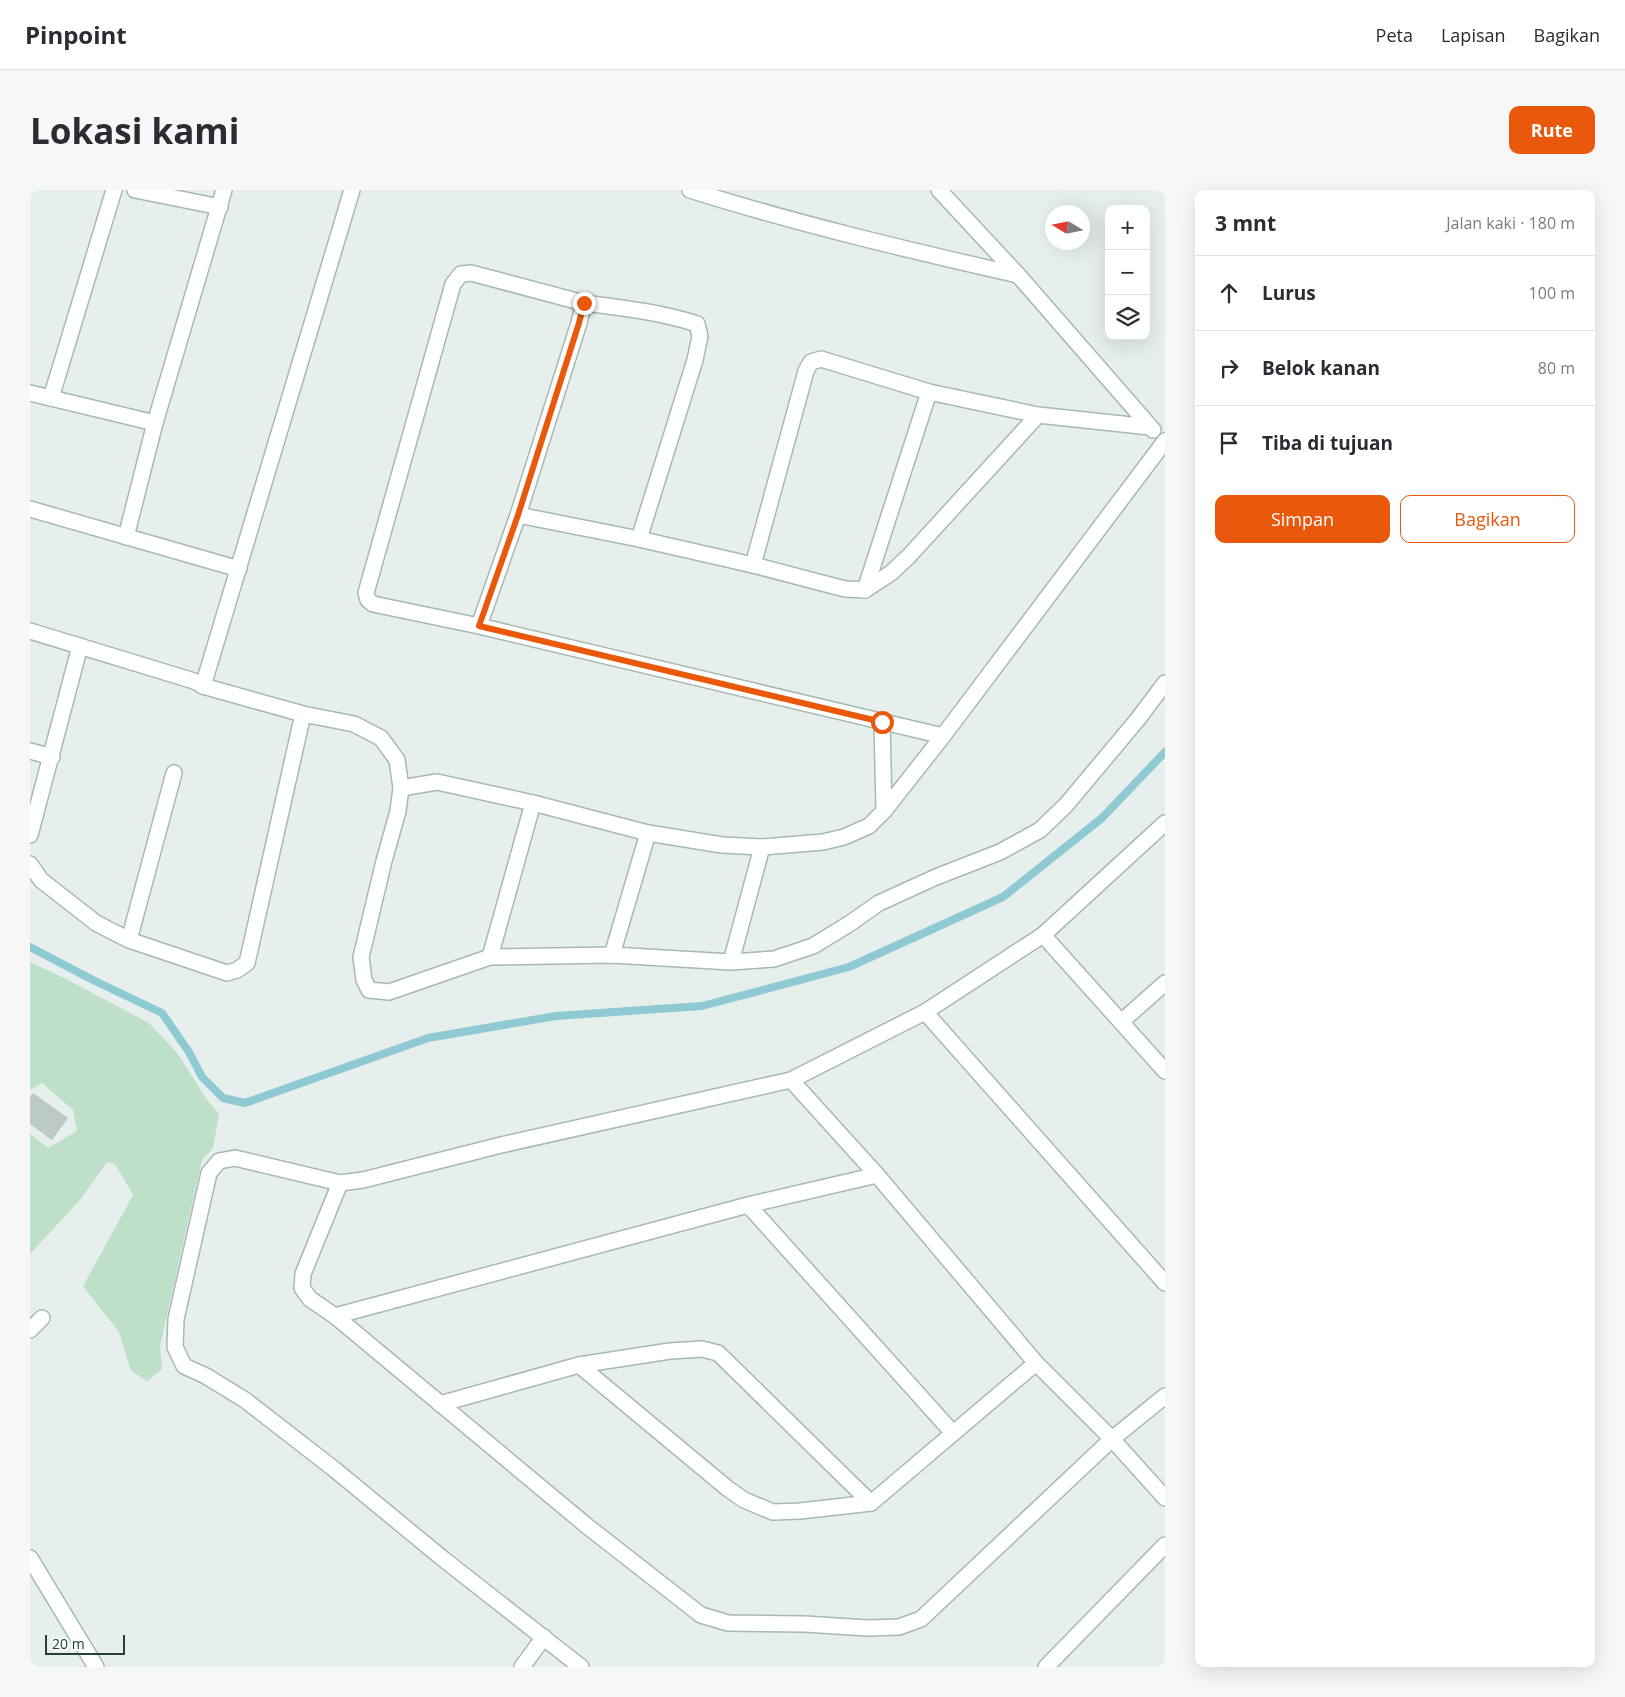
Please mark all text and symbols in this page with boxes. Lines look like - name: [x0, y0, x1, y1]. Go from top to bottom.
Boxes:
- text: Pinpoint: [25, 18, 127, 51]
- text: Peta: [1376, 23, 1413, 47]
- text: Lapisan: [1441, 23, 1506, 47]
- text: Bagikan: [1534, 23, 1600, 47]
- button: Rute: [1509, 106, 1595, 154]
- text: Lokasi kami: [30, 107, 239, 154]
- north arrow: [1045, 205, 1090, 250]
- map controls: [1105, 205, 1150, 340]
- button: +: [1105, 205, 1150, 250]
- text: 3 mnt: [1215, 209, 1276, 237]
- text: Jalan kaki · 180 m: [1446, 212, 1575, 234]
- button: −: [1105, 250, 1150, 295]
- icon: ahead: [1215, 279, 1243, 307]
- text: Lurus: [1262, 280, 1316, 306]
- text: 100 m: [1529, 282, 1575, 304]
- route end: [573, 292, 596, 315]
- button: layers: [1105, 295, 1150, 340]
- icon: right: [1215, 354, 1243, 382]
- text: Belok kanan: [1262, 355, 1380, 381]
- text: 80 m: [1538, 357, 1575, 379]
- icon: arrive: [1215, 429, 1243, 457]
- text: Tiba di tujuan: [1262, 430, 1393, 456]
- button: Simpan: [1215, 495, 1390, 543]
- button: Bagikan: [1400, 495, 1575, 543]
- route start: [871, 711, 894, 734]
- scale bar: [45, 1632, 125, 1655]
- text: 20 m: [52, 1634, 85, 1653]

